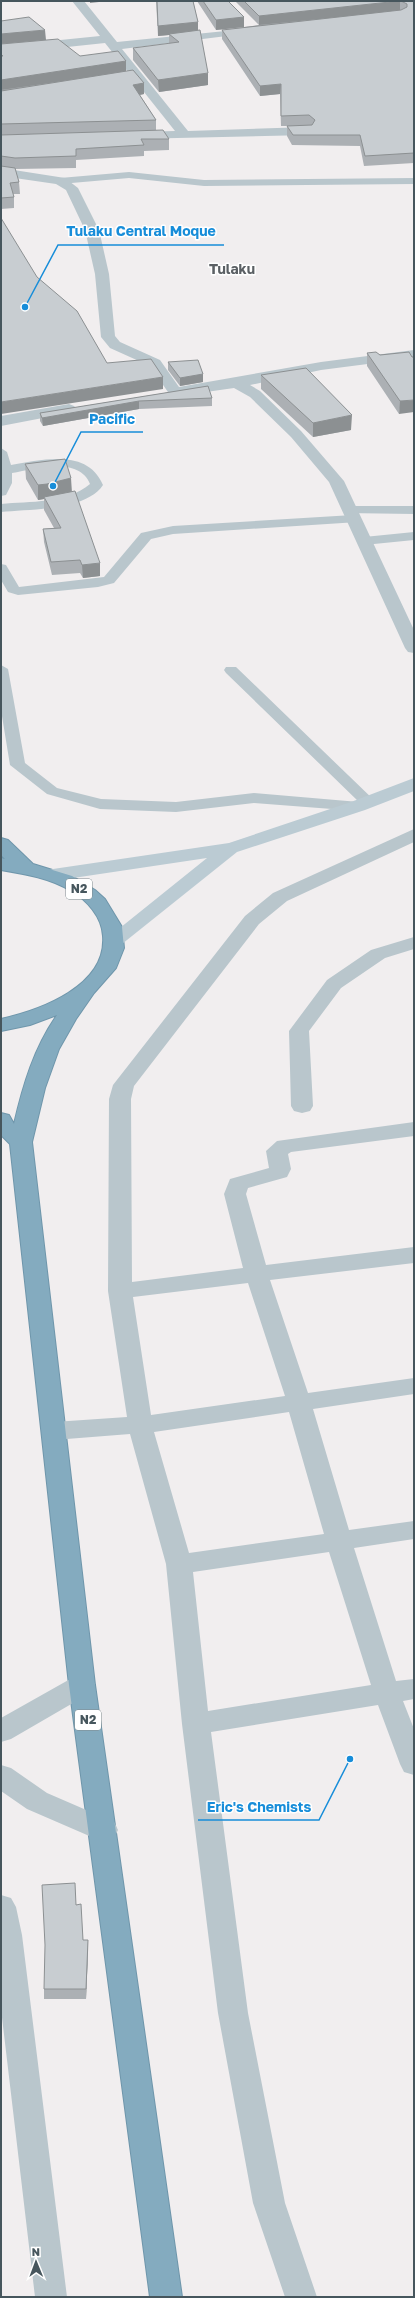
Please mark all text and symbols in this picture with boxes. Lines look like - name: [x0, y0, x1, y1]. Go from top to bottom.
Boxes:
- callout: Tulaku Central Moque: [58, 219, 224, 245]
- text: Tulaku Central Moque: [66, 222, 216, 239]
- district label: Tulaku: [209, 260, 255, 277]
- callout: Pacific: [81, 406, 143, 432]
- text: Pacific: [89, 410, 135, 427]
- road number: N2: [66, 879, 92, 899]
- road number: N2: [75, 1710, 101, 1730]
- callout: Eric's Chemists: [198, 1794, 319, 1820]
- text: Eric's Chemists: [207, 1798, 311, 1815]
- north arrow: [16, 2242, 56, 2282]
- text: N: [32, 2245, 40, 2258]

